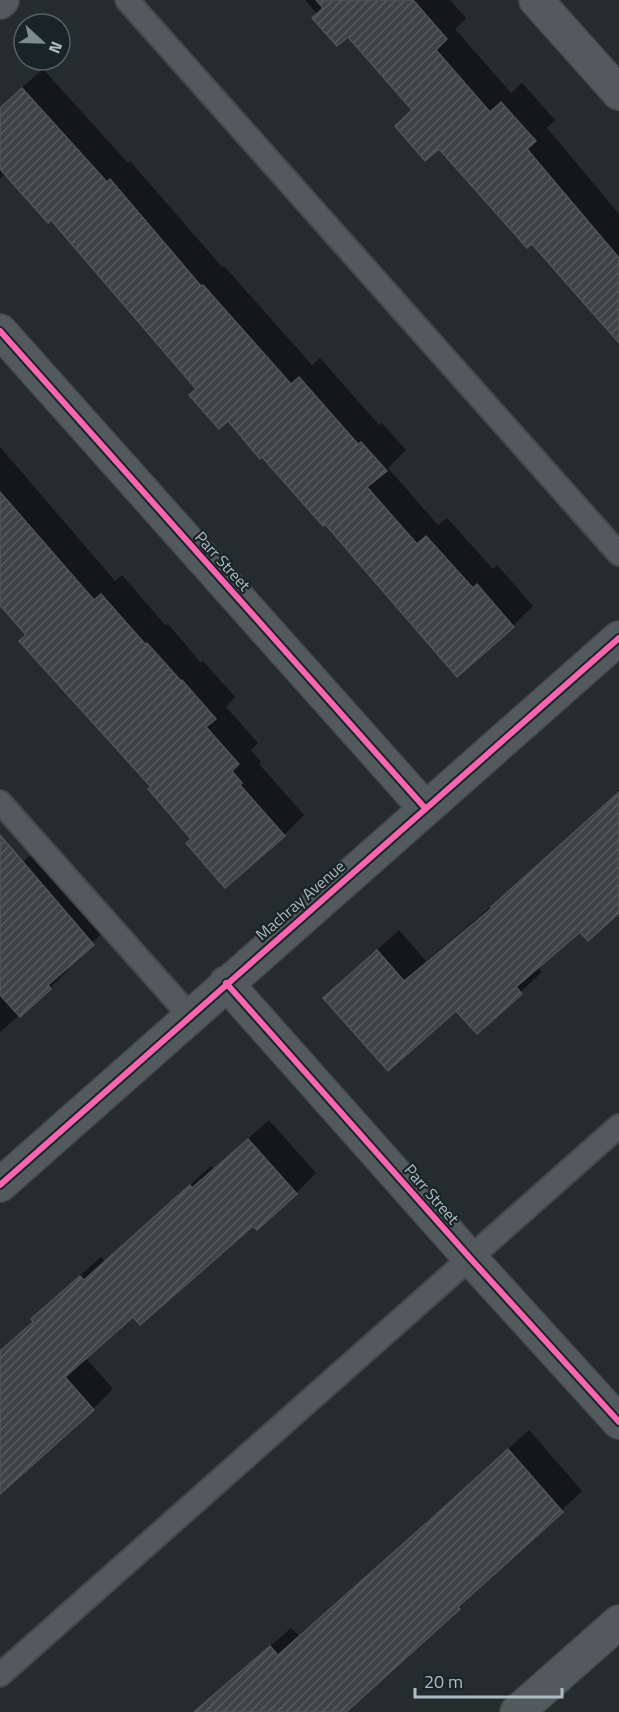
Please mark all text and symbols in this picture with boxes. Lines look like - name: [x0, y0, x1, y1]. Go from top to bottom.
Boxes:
- north arrow: [12, 12, 72, 72]
- text: N: [43, 38, 69, 57]
- street label: Parr Street: [190, 526, 257, 597]
- street label: Machray Avenue: [250, 854, 350, 946]
- street label: Parr Street: [399, 1158, 465, 1230]
- scale bar: [415, 1661, 562, 1699]
- text: 20 m: [424, 1668, 463, 1695]

